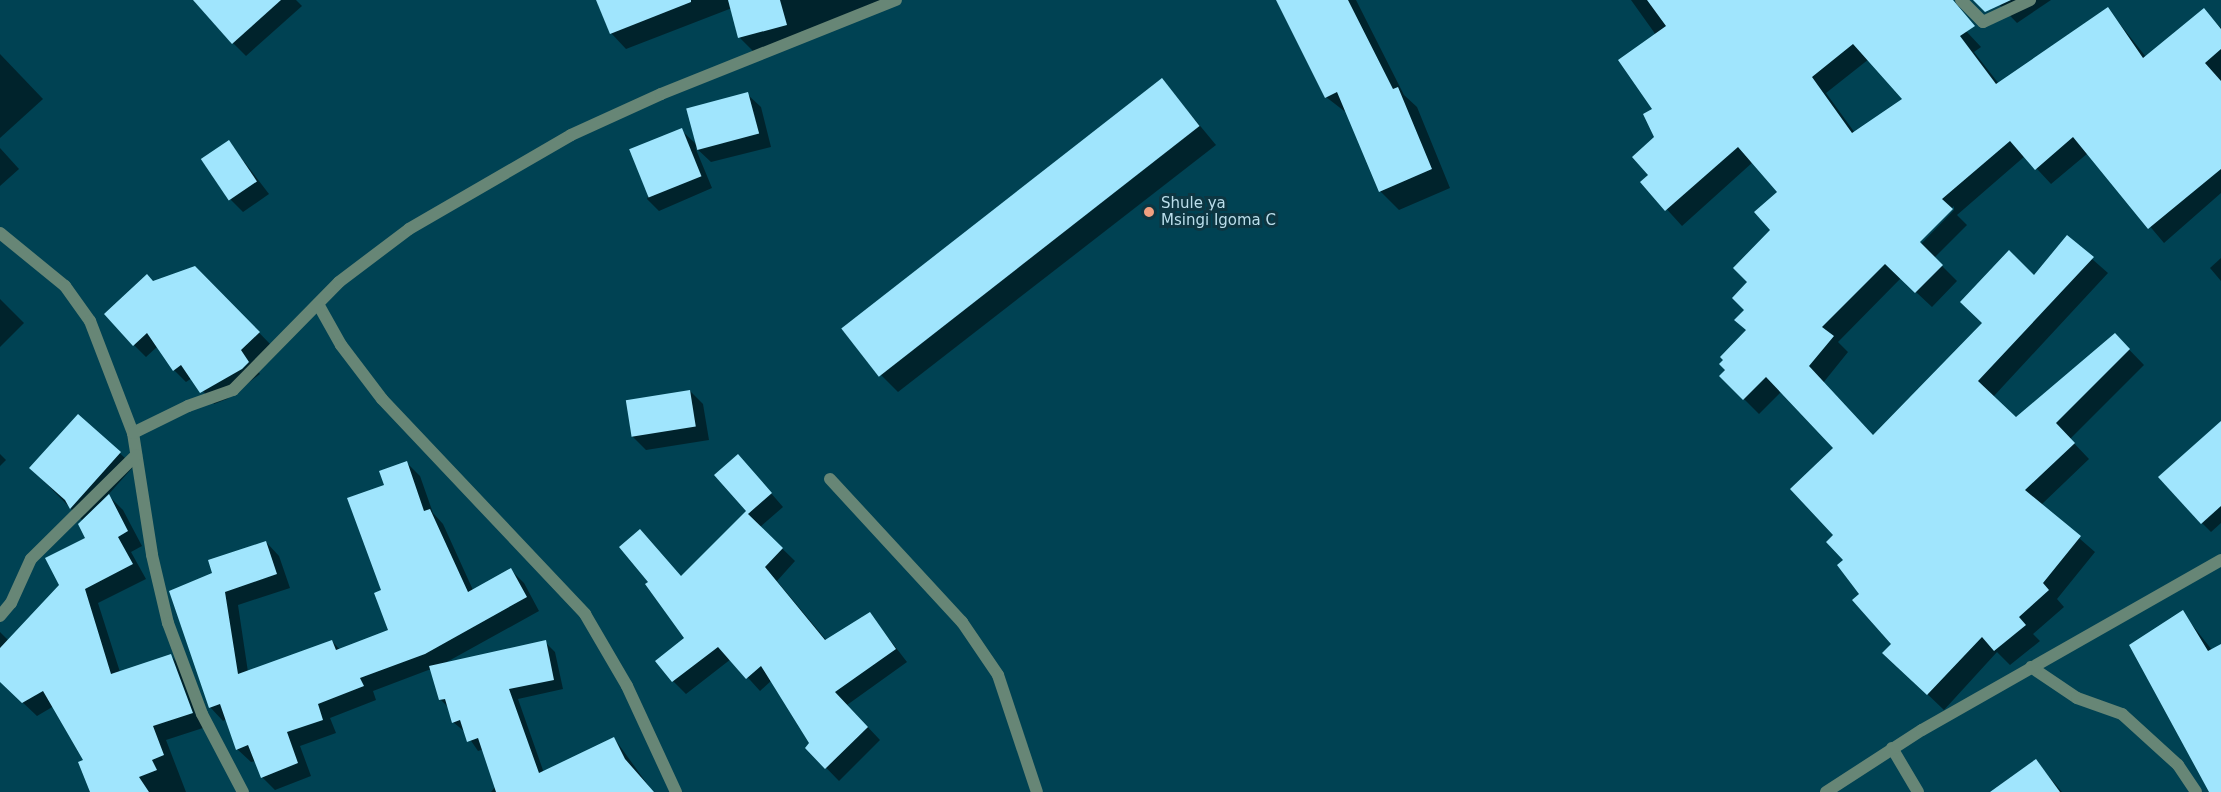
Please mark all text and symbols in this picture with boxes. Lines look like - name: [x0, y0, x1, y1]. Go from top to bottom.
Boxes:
- place label: Shule ya Msingi Igoma C: [1161, 194, 1276, 229]
- marker: Shule ya Msingi Igoma C: [1142, 205, 1156, 219]

